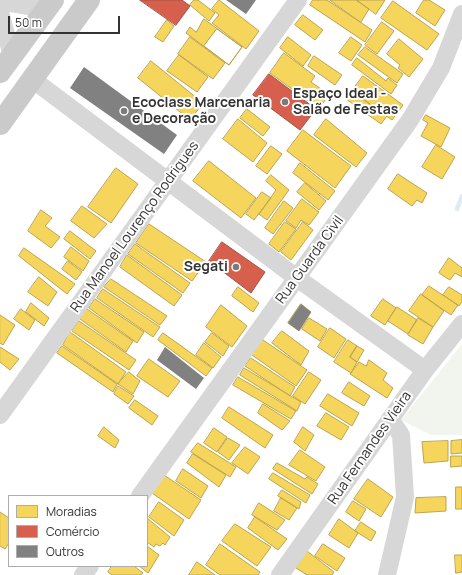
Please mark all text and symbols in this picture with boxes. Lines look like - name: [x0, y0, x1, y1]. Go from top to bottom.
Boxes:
- scale bar: [10, 8, 122, 34]
- text: 50 m: [15, 14, 42, 31]
- place label: Espaço Ideal - Salão de Festas: [293, 86, 398, 118]
- place label: Ecoclass Marcenaria e Decoração: [132, 95, 270, 128]
- marker: Espaço Ideal - Salão de Festas: [280, 97, 290, 107]
- marker: Ecoclass Marcenaria e Decoração: [119, 106, 129, 116]
- street label: Rua Manoel Lourenço Rodrigues: [67, 138, 203, 316]
- street label: Rua Guarda Civil: [273, 213, 347, 307]
- place label: Segati: [184, 259, 228, 275]
- marker: Segati: [231, 262, 241, 272]
- street label: Rua Fernandes Vieira: [325, 388, 415, 508]
- legend: [8, 495, 148, 567]
- text: Moradias: [46, 503, 97, 520]
- text: Comércio: [46, 523, 99, 540]
- text: Outros: [46, 543, 84, 560]

